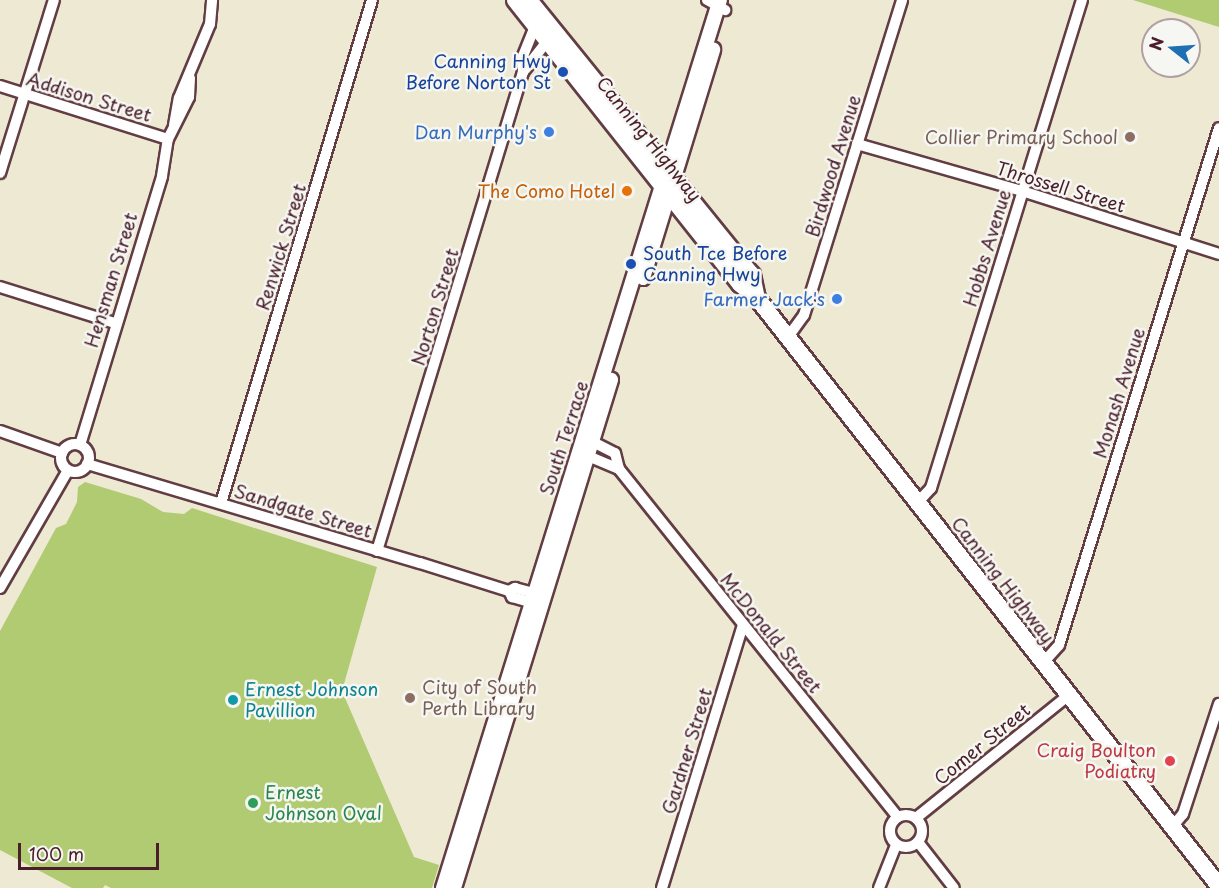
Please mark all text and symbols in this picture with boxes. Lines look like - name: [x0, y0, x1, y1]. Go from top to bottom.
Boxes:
- north arrow: [1141, 18, 1201, 78]
- text: N: [1142, 34, 1169, 53]
- place label: Canning Hwy Before Norton St: [406, 51, 551, 94]
- marker: Canning Hwy Before Norton St: [556, 65, 570, 79]
- street label: Addison Street: [24, 68, 154, 126]
- street label: Canning Highway: [592, 72, 706, 206]
- street label: Birdwood Avenue: [801, 92, 865, 240]
- place label: Dan Murphy's: [415, 121, 537, 143]
- marker: Dan Murphy's: [542, 125, 556, 139]
- place label: Collier Primary School: [924, 126, 1118, 148]
- marker: Collier Primary School: [1123, 130, 1137, 144]
- street label: Throssell Street: [993, 157, 1129, 217]
- place label: The Como Hotel: [476, 180, 615, 202]
- street label: Renwick Street: [251, 181, 311, 313]
- marker: The Como Hotel: [620, 184, 634, 198]
- street label: Hobbs Avenue: [959, 187, 1015, 309]
- street label: Hensman Street: [80, 210, 142, 350]
- place label: South Tce Before Canning Hwy: [643, 243, 788, 286]
- street label: Norton Street: [407, 246, 463, 368]
- marker: South Tce Before Canning Hwy: [624, 257, 638, 271]
- place label: Farmer Jack's: [703, 288, 825, 310]
- marker: Farmer Jack's: [830, 292, 844, 306]
- street label: Monash Avenue: [1089, 325, 1149, 461]
- street label: South Terrace: [535, 377, 593, 499]
- street label: Sandgate Street: [232, 480, 374, 542]
- street label: Canning Highway: [947, 513, 1059, 647]
- street label: McDonald Street: [716, 569, 826, 697]
- place label: City of South Perth Library: [422, 677, 537, 720]
- place label: Ernest Johnson Pavillion: [245, 679, 378, 722]
- street label: Gardner Street: [657, 685, 717, 817]
- marker: City of South Perth Library: [403, 691, 417, 705]
- marker: Ernest Johnson Pavillion: [226, 693, 240, 707]
- street label: Comer Street: [930, 699, 1034, 789]
- place label: Craig Boulton Podiatry: [1037, 740, 1156, 783]
- marker: Craig Boulton Podiatry: [1161, 752, 1179, 770]
- place label: Ernest Johnson Oval: [265, 782, 381, 824]
- marker: Ernest Johnson Oval: [246, 796, 260, 810]
- scale bar: [21, 831, 162, 869]
- text: 100 m: [29, 840, 84, 867]

